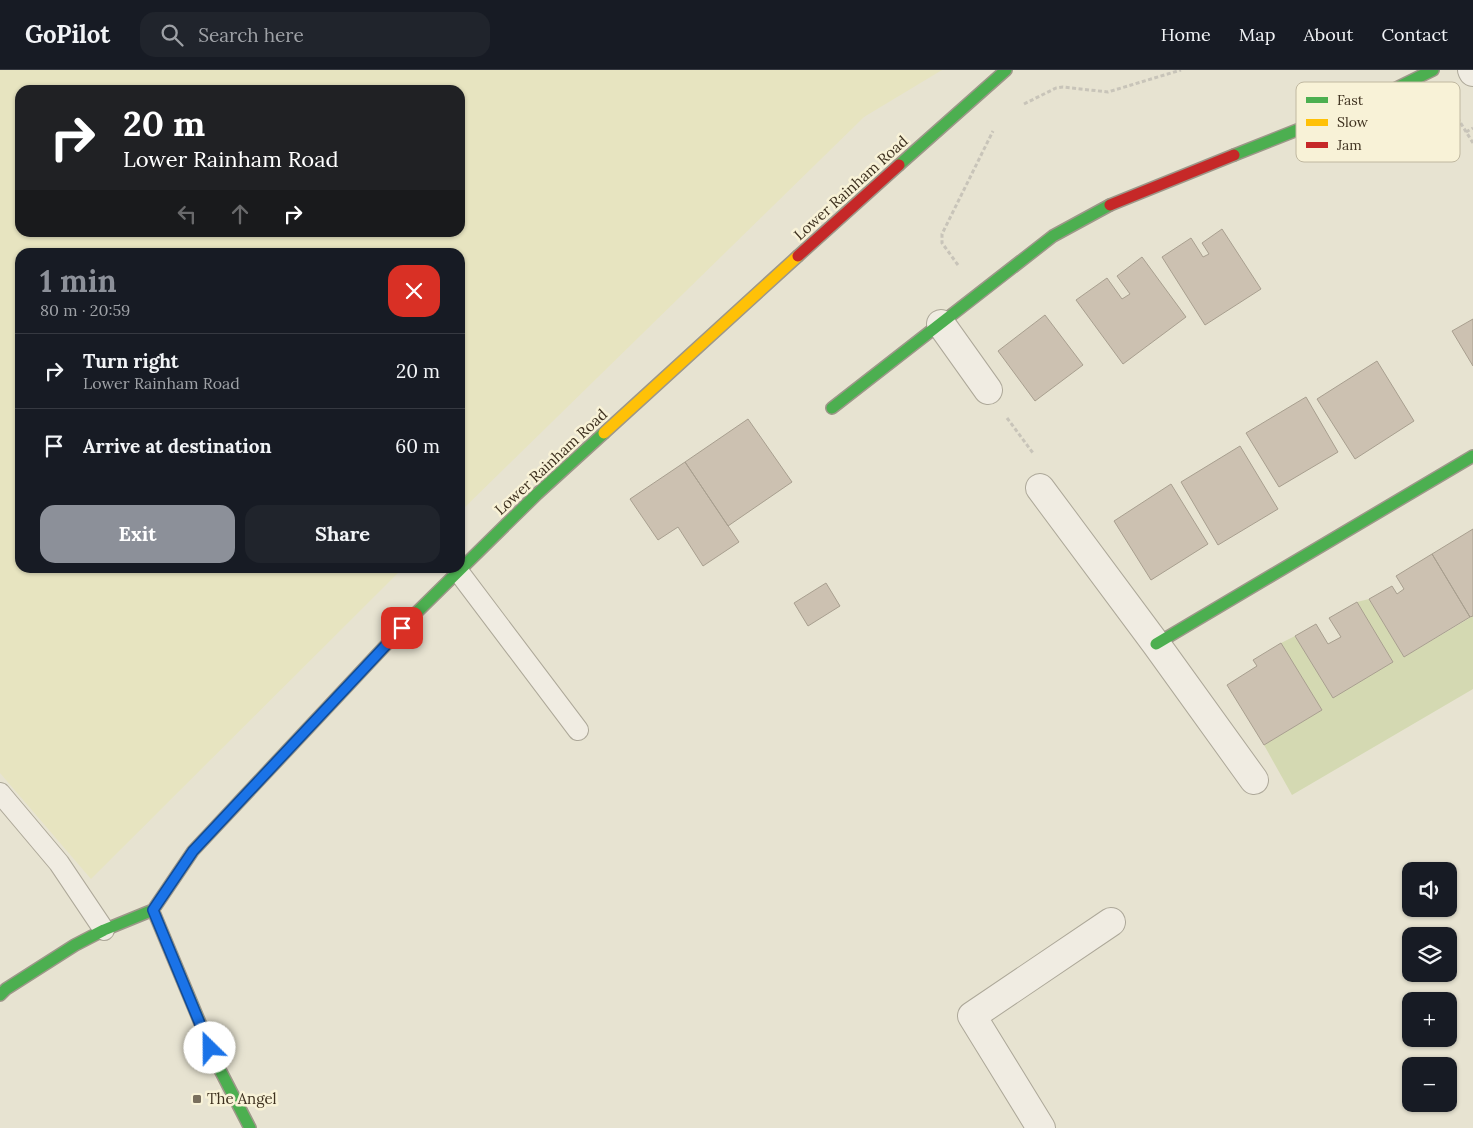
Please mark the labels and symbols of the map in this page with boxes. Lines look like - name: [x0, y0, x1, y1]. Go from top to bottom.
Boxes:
- legend: [1296, 82, 1460, 162]
- text: Fast: [1337, 91, 1364, 109]
- text: Slow: [1337, 113, 1369, 131]
- street label: Lower Rainham Road: [790, 131, 912, 244]
- text: Jam: [1336, 136, 1362, 154]
- street label: Lower Rainham Road: [490, 405, 611, 519]
- pin: [381, 607, 423, 649]
- position arrow: [183, 1021, 235, 1073]
- place label: The Angel: [207, 1089, 277, 1108]
- marker: The Angel: [191, 1093, 203, 1105]

